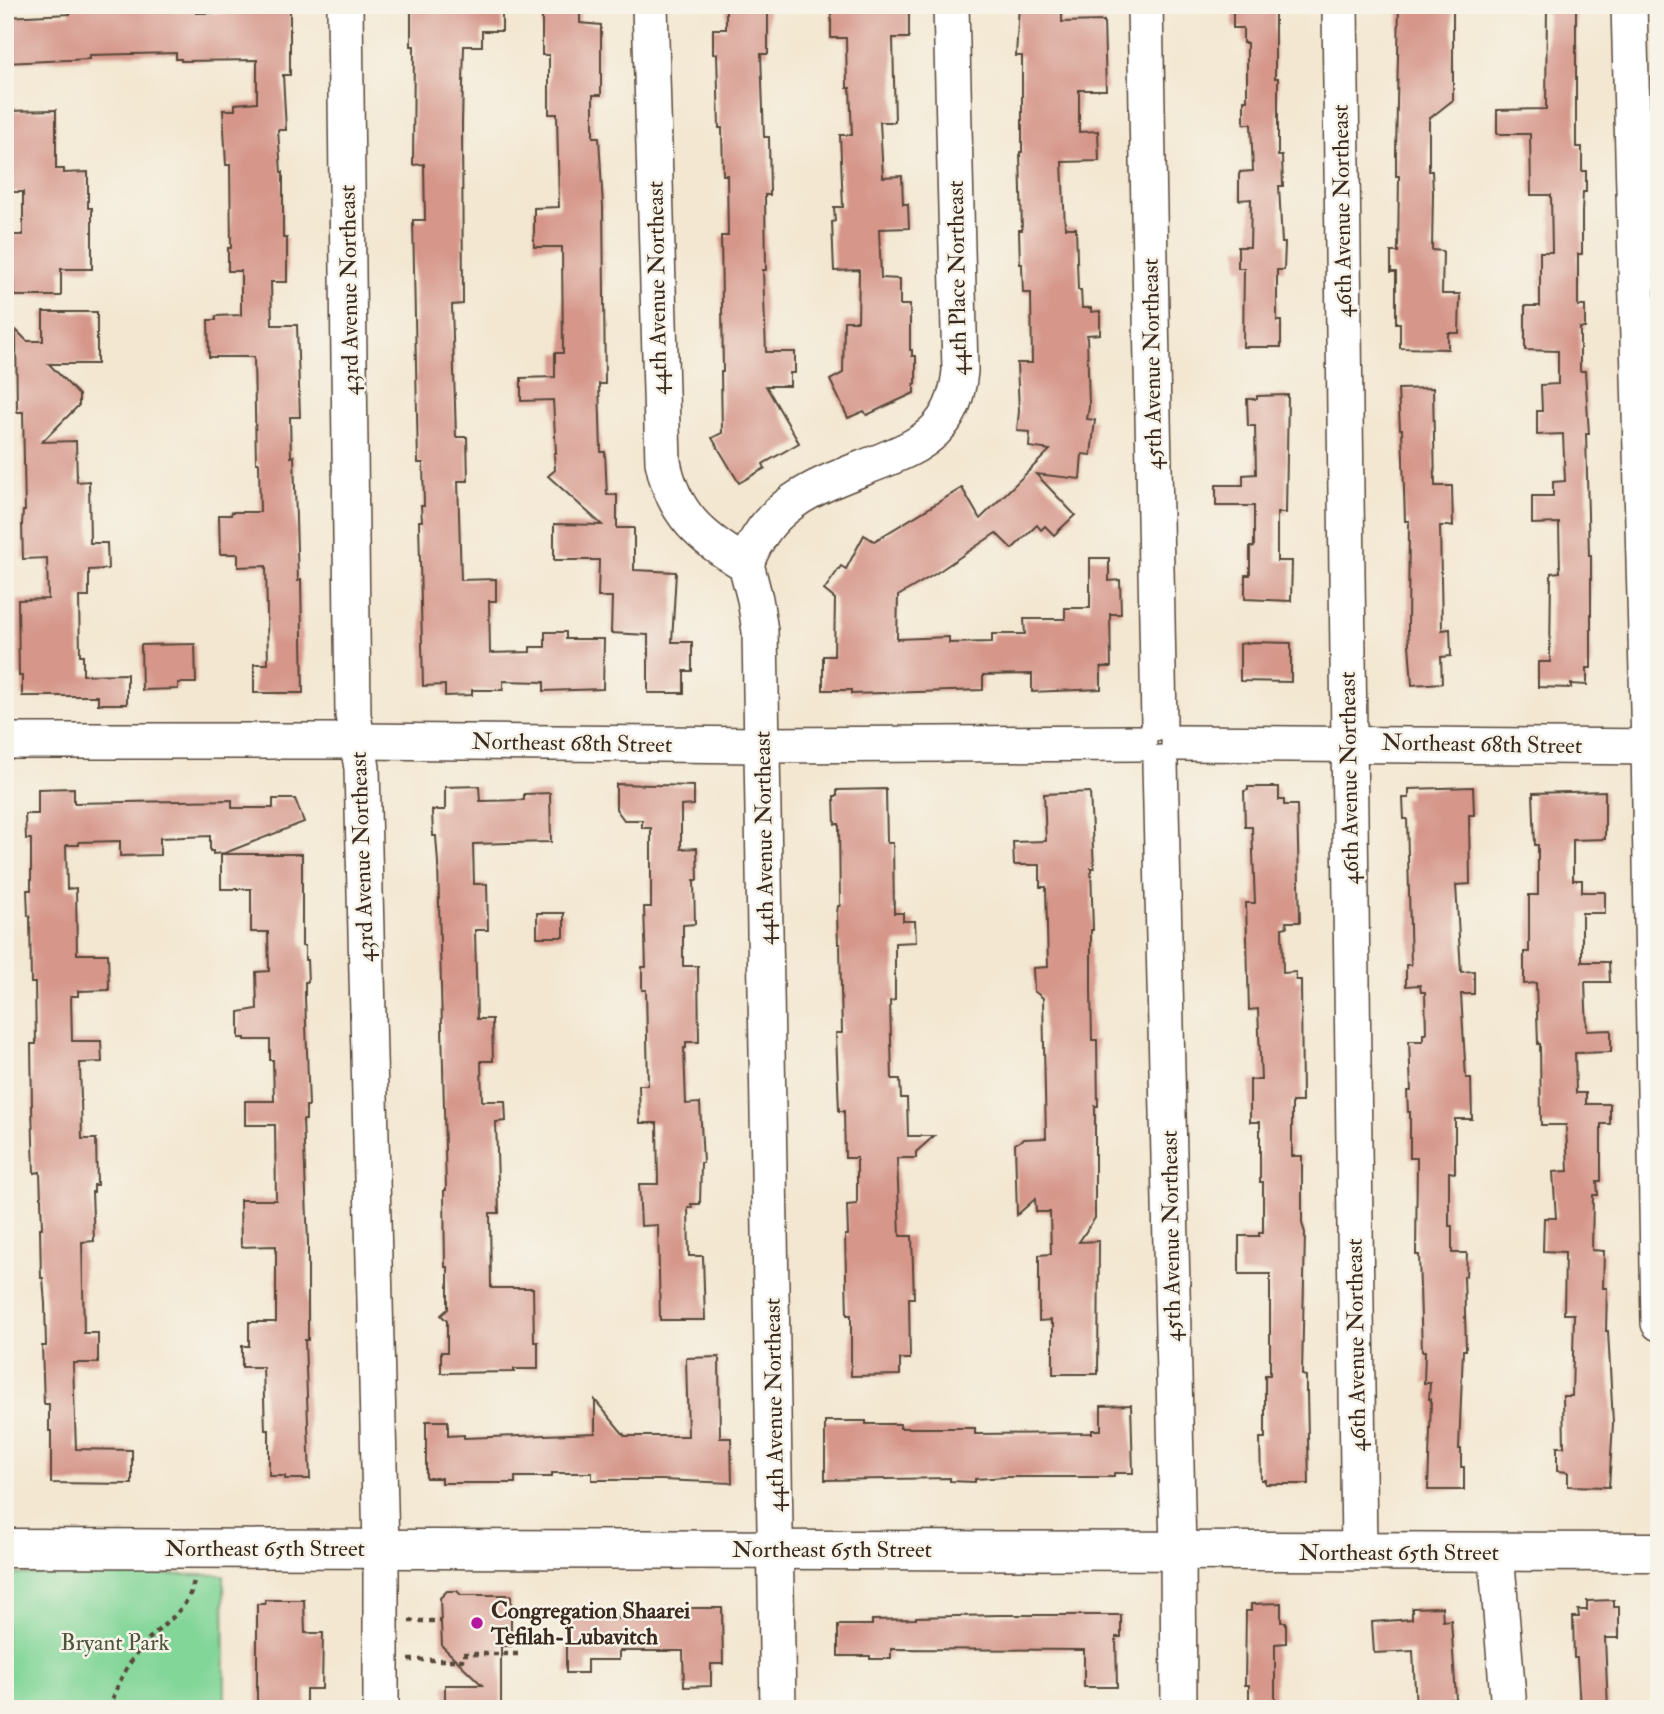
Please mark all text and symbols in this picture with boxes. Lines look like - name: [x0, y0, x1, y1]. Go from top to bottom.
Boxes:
- street label: 46th Avenue Northeast: [1326, 104, 1358, 318]
- street label: 44th Place Northeast: [941, 180, 973, 376]
- street label: 44th Avenue Northeast: [641, 181, 673, 395]
- street label: 43rd Avenue Northeast: [333, 184, 365, 396]
- street label: 45th Avenue Northeast: [1136, 258, 1168, 470]
- street label: 46th Avenue Northeast: [1333, 671, 1365, 885]
- street label: Northeast 68th Street: [471, 727, 673, 759]
- street label: Northeast 68th Street: [1381, 728, 1583, 760]
- street label: 44th Avenue Northeast: [748, 731, 780, 945]
- street label: 43rd Avenue Northeast: [344, 751, 380, 963]
- street label: 45th Avenue Northeast: [1155, 1130, 1187, 1342]
- street label: 46th Avenue Northeast: [1340, 1238, 1372, 1452]
- street label: 44th Avenue Northeast: [758, 1298, 790, 1512]
- street label: Northeast 65th Street: [165, 1534, 365, 1563]
- street label: Northeast 65th Street: [732, 1535, 932, 1564]
- street label: Northeast 65th Street: [1299, 1538, 1499, 1567]
- place label: Congregation Shaarei Tefilah-Lubavitch: [490, 1596, 690, 1651]
- marker: Congregation Shaarei Tefilah-Lubavitch: [469, 1615, 485, 1631]
- park label: Bryant Park: [61, 1628, 169, 1657]

